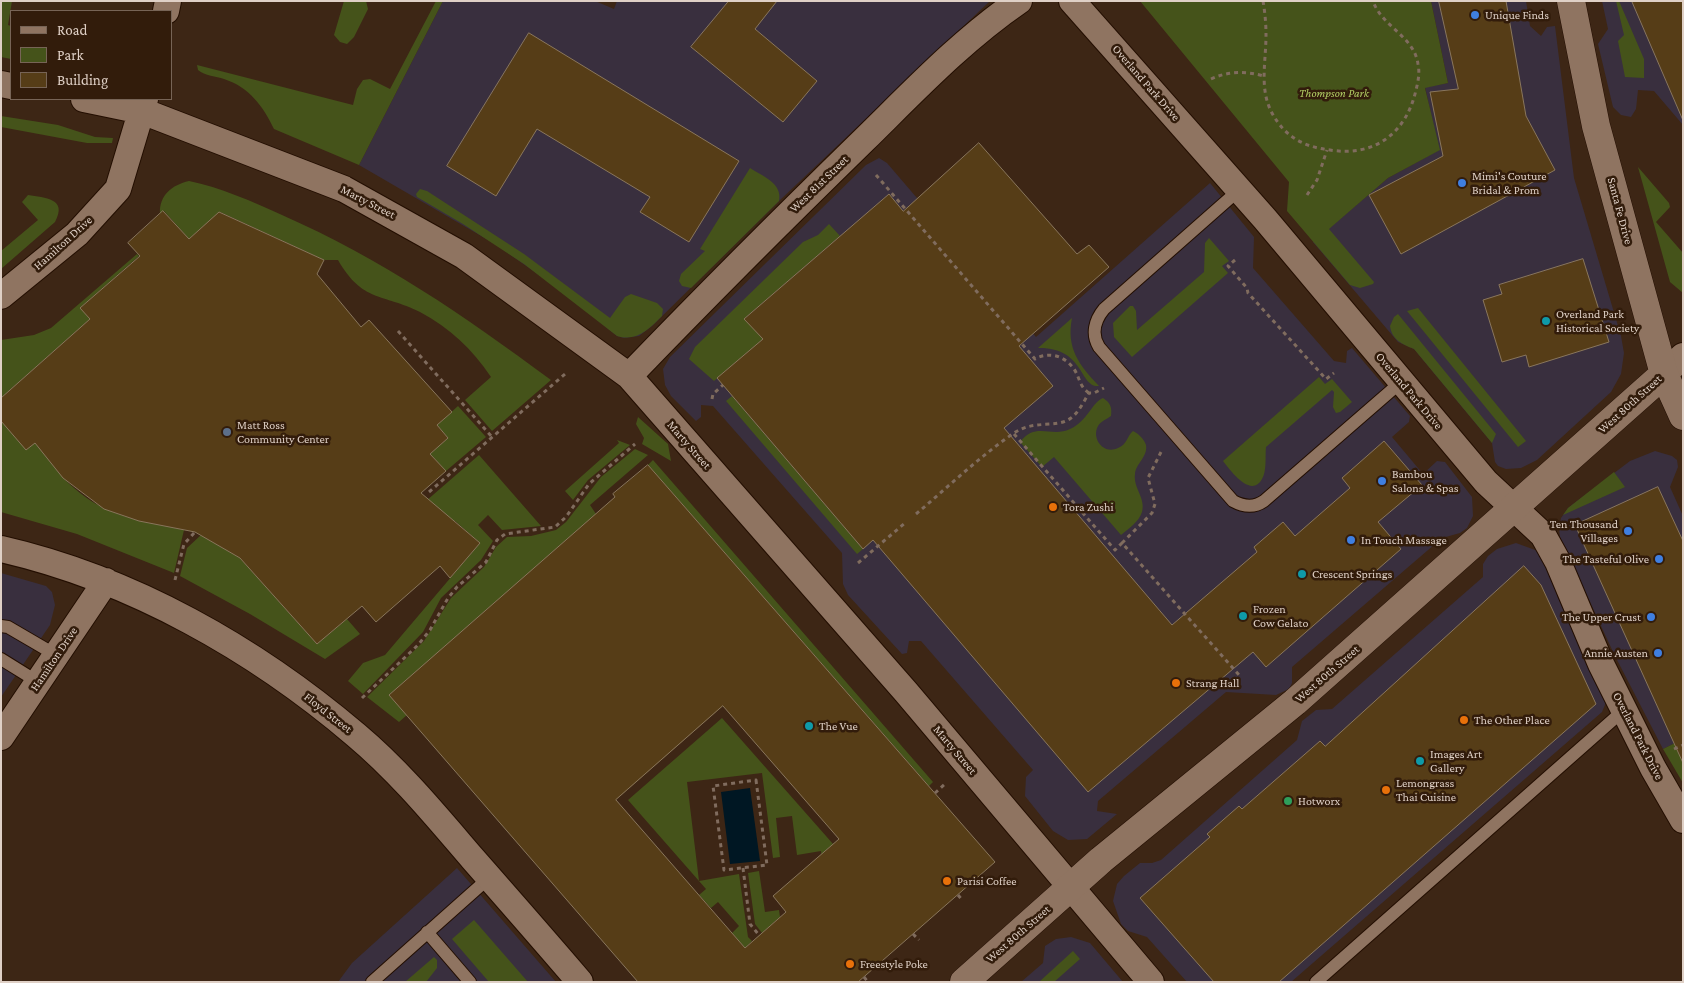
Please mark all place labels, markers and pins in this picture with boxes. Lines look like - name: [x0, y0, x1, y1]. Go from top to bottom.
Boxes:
- place label: Unique Finds: [1485, 8, 1549, 22]
- marker: Unique Finds: [1469, 9, 1481, 21]
- place label: Mimi's Couture Bridal & Prom: [1472, 169, 1547, 197]
- marker: Mimi's Couture Bridal & Prom: [1456, 177, 1468, 189]
- place label: Overland Park Historical Society: [1556, 307, 1639, 335]
- marker: Overland Park Historical Society: [1540, 315, 1552, 327]
- place label: Matt Ross Community Center: [237, 418, 329, 446]
- marker: Matt Ross Community Center: [221, 426, 233, 438]
- place label: Bambou Salons & Spas: [1392, 467, 1458, 495]
- marker: Bambou Salons & Spas: [1376, 475, 1388, 487]
- place label: Tora Zushi: [1063, 500, 1114, 514]
- marker: Tora Zushi: [1047, 501, 1059, 513]
- place label: Ten Thousand Villages: [1550, 517, 1618, 545]
- marker: Ten Thousand Villages: [1622, 525, 1634, 537]
- place label: In Touch Massage: [1361, 533, 1447, 547]
- marker: In Touch Massage: [1345, 534, 1357, 546]
- place label: The Tasteful Olive: [1563, 552, 1649, 566]
- marker: The Tasteful Olive: [1653, 553, 1665, 565]
- place label: Crescent Springs: [1312, 567, 1392, 581]
- marker: Crescent Springs: [1296, 568, 1308, 580]
- place label: Frozen Cow Gelato: [1253, 602, 1308, 630]
- marker: Frozen Cow Gelato: [1237, 610, 1249, 622]
- place label: The Upper Crust: [1562, 610, 1641, 624]
- marker: The Upper Crust: [1645, 611, 1657, 623]
- place label: Annie Austen: [1584, 646, 1648, 660]
- marker: Annie Austen: [1652, 647, 1664, 659]
- place label: Strang Hall: [1186, 676, 1239, 690]
- marker: Strang Hall: [1170, 677, 1182, 689]
- place label: The Other Place: [1474, 713, 1550, 727]
- marker: The Other Place: [1458, 714, 1470, 726]
- place label: The Vue: [819, 719, 858, 733]
- marker: The Vue: [803, 720, 815, 732]
- place label: Images Art Gallery: [1430, 747, 1482, 775]
- marker: Images Art Gallery: [1414, 755, 1426, 767]
- place label: Lemongrass Thai Cuisine: [1396, 776, 1456, 804]
- marker: Lemongrass Thai Cuisine: [1380, 784, 1392, 796]
- place label: Hotworx: [1298, 794, 1340, 808]
- marker: Hotworx: [1282, 795, 1294, 807]
- place label: Parisi Coffee: [957, 874, 1016, 888]
- marker: Parisi Coffee: [941, 875, 953, 887]
- place label: Freestyle Poke: [860, 957, 928, 971]
- marker: Freestyle Poke: [844, 958, 856, 970]

